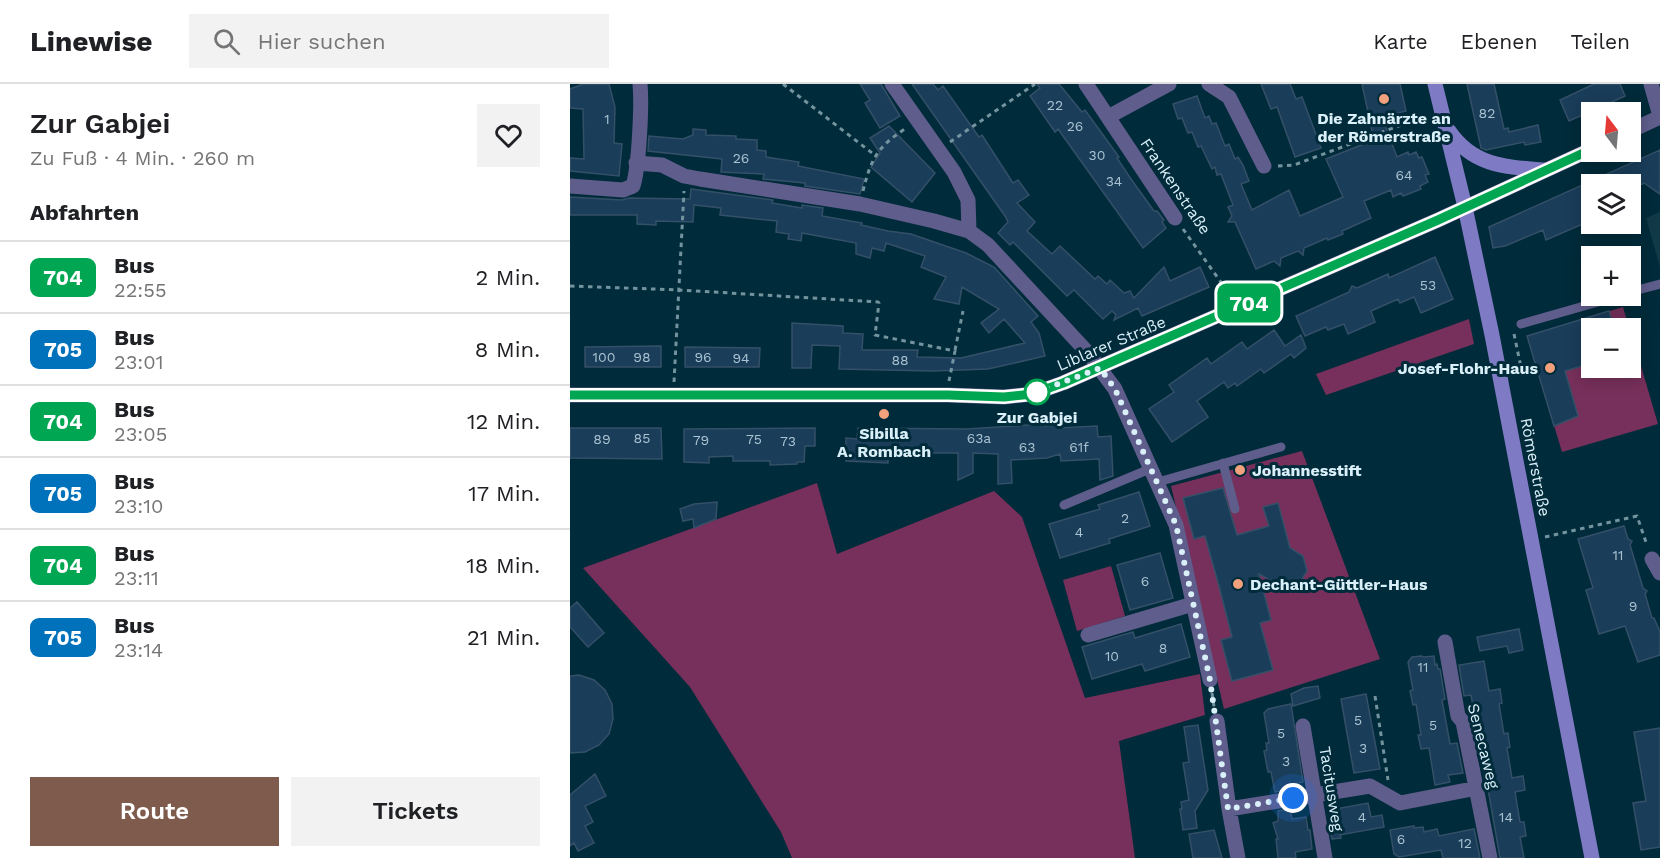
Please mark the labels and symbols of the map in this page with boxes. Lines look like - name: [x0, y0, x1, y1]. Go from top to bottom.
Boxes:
- marker: Die Zahnärzte an der Römerstraße: [1377, 92, 1391, 106]
- house number: 22: [1047, 97, 1063, 113]
- north arrow: [1581, 102, 1641, 162]
- house number: 82: [1479, 105, 1495, 121]
- place label: Die Zahnärzte an der Römerstraße: [1317, 109, 1451, 146]
- house number: 1: [604, 111, 610, 127]
- house number: 26: [1067, 118, 1083, 134]
- street label: Frankenstraße: [1136, 135, 1215, 238]
- house number: 30: [1089, 147, 1105, 163]
- house number: 26: [733, 150, 749, 166]
- house number: 64: [1395, 167, 1413, 183]
- house number: 34: [1106, 173, 1122, 189]
- house number: 53: [1420, 277, 1436, 293]
- line badge: 704: [1214, 284, 1284, 322]
- street label: Liblarer Straße: [1054, 312, 1168, 375]
- house number: 100: [593, 349, 615, 365]
- house number: 98: [633, 349, 651, 365]
- house number: 96: [694, 349, 712, 365]
- house number: 94: [732, 350, 750, 366]
- house number: 88: [891, 352, 909, 368]
- place label: Josef-Flohr-Haus: [1398, 359, 1538, 378]
- marker: Josef-Flohr-Haus: [1543, 361, 1557, 375]
- marker: Zur Gabjei: [1024, 379, 1050, 405]
- marker: Sibilla A. Rombach: [877, 407, 891, 421]
- place label: Zur Gabjei: [997, 408, 1077, 427]
- street label: Römerstraße: [1517, 416, 1554, 518]
- place label: Sibilla A. Rombach: [837, 424, 931, 461]
- house number: 85: [634, 430, 650, 446]
- house number: 63a: [967, 430, 991, 446]
- house number: 89: [593, 431, 611, 447]
- house number: 75: [746, 431, 762, 447]
- house number: 79: [693, 432, 709, 448]
- house number: 73: [780, 433, 796, 449]
- house number: 63: [1019, 439, 1035, 455]
- house number: 61f: [1069, 439, 1089, 455]
- place label: Johannesstift: [1252, 461, 1362, 480]
- marker: Johannesstift: [1233, 463, 1247, 477]
- house number: 2: [1121, 510, 1129, 526]
- house number: 4: [1075, 524, 1083, 540]
- house number: 11: [1613, 547, 1623, 563]
- house number: 6: [1141, 573, 1149, 589]
- place label: Dechant-Güttler-Haus: [1250, 575, 1428, 594]
- marker: Dechant-Güttler-Haus: [1231, 577, 1245, 591]
- house number: 9: [1629, 598, 1637, 614]
- house number: 8: [1159, 640, 1167, 656]
- house number: 10: [1105, 648, 1119, 664]
- house number: 11: [1418, 659, 1428, 675]
- street label: Senecaweg: [1464, 701, 1503, 791]
- house number: 5: [1354, 712, 1362, 728]
- house number: 5: [1429, 717, 1437, 733]
- house number: 5: [1277, 725, 1285, 741]
- house number: 3: [1359, 740, 1367, 756]
- street label: Tacitusweg: [1315, 745, 1348, 833]
- house number: 3: [1282, 753, 1290, 769]
- your location: [1278, 783, 1308, 813]
- house number: 4: [1358, 809, 1366, 825]
- house number: 14: [1499, 809, 1513, 825]
- house number: 6: [1397, 831, 1405, 847]
- house number: 12: [1458, 835, 1472, 851]

